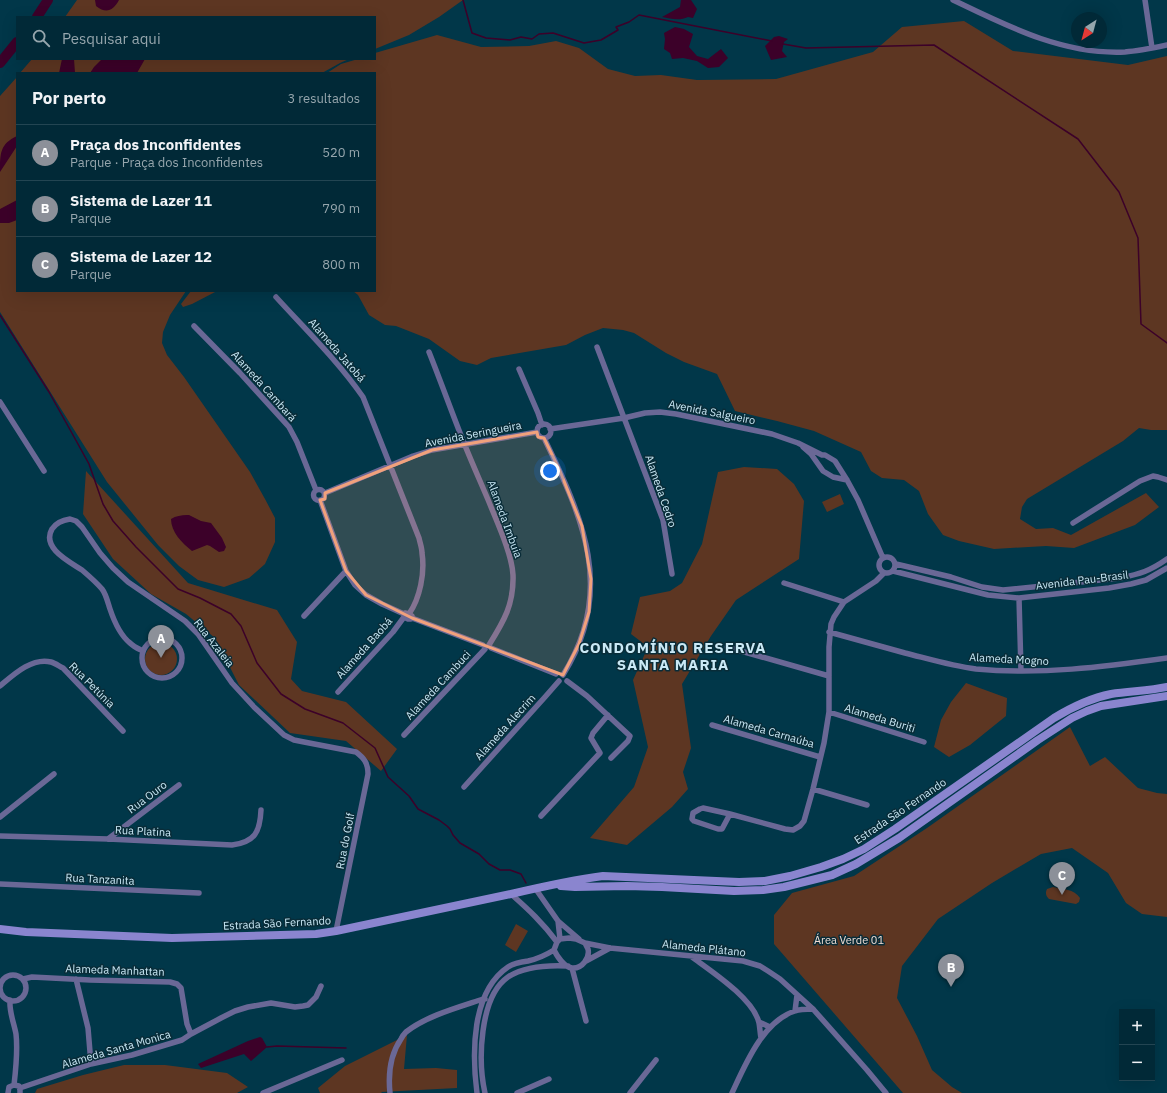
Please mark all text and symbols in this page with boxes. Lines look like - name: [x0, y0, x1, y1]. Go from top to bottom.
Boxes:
- north arrow: [1071, 12, 1107, 48]
- search box: [16, 16, 376, 60]
- icon: search: [30, 27, 52, 49]
- text: Pesquisar aqui: [62, 29, 161, 48]
- text: Por perto: [32, 87, 106, 109]
- text: 3 resultados: [287, 90, 360, 107]
- text: Praça dos Inconfidentes: [70, 135, 241, 154]
- text: A: [41, 144, 49, 161]
- text: 520 m: [322, 144, 360, 161]
- text: Parque · Praça dos Inconfidentes: [70, 154, 263, 171]
- text: Sistema de Lazer 11: [70, 191, 212, 210]
- text: B: [41, 200, 49, 217]
- text: 790 m: [322, 200, 360, 217]
- text: Parque: [70, 210, 111, 227]
- text: Sistema de Lazer 12: [70, 247, 212, 266]
- text: C: [41, 256, 49, 273]
- text: 800 m: [322, 256, 360, 273]
- text: Parque: [70, 266, 111, 283]
- street label: Alameda Jatobá: [305, 315, 369, 385]
- street label: Alameda Cambará: [228, 348, 300, 425]
- street label: Avenida Salgueiro: [667, 397, 757, 427]
- street label: Avenida Seringueira: [423, 418, 523, 450]
- street label: Alameda Cedro: [642, 453, 680, 529]
- your location: [540, 461, 560, 481]
- street label: Alameda Imbuia: [484, 478, 526, 560]
- street label: Avenida Pau-Brasil: [1035, 567, 1129, 593]
- street label: Alameda Baobá: [333, 614, 395, 682]
- street label: Rua Azaleia: [191, 616, 237, 670]
- pin: A: [148, 625, 174, 658]
- district label: CONDOMÍNIO RESERVA SANTA MARIA: [579, 638, 767, 674]
- street label: Alameda Cambuci: [402, 647, 474, 723]
- street label: Alameda Mogno: [969, 650, 1049, 668]
- street label: Rua Petúnia: [66, 659, 118, 711]
- street label: Alameda Alecrim: [472, 691, 538, 763]
- street label: Alameda Buriti: [843, 701, 917, 735]
- street label: Alameda Carnaúba: [722, 711, 816, 751]
- street label: Estrada São Fernando: [851, 775, 949, 847]
- street label: Rua Ouro: [124, 778, 170, 816]
- street label: Rua do Golf: [333, 811, 357, 870]
- street label: Rua Platina: [115, 823, 171, 839]
- pin: C: [1049, 862, 1075, 895]
- street label: Rua Tanzanita: [65, 870, 135, 888]
- street label: Estrada São Fernando: [223, 913, 331, 933]
- park label: Área Verde 01: [814, 933, 884, 947]
- street label: Alameda Plátano: [661, 937, 747, 959]
- pin: B: [938, 954, 964, 987]
- street label: Alameda Manhattan: [65, 961, 165, 979]
- map controls: [1119, 1009, 1155, 1081]
- button: +: [1119, 1009, 1155, 1045]
- street label: Alameda Santa Monica: [60, 1027, 172, 1071]
- button: −: [1119, 1045, 1155, 1081]

